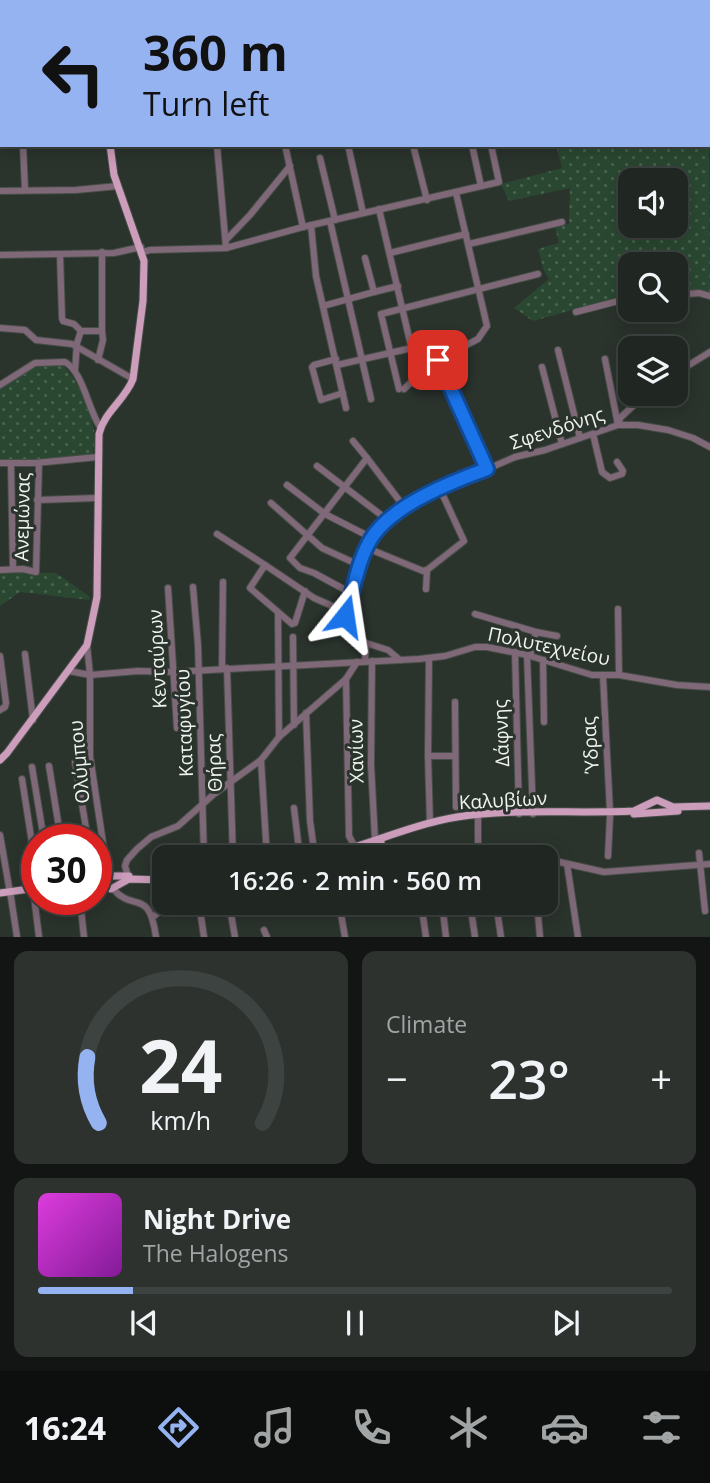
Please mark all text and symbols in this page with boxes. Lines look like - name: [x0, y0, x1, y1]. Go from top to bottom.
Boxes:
- text: 360 m: [143, 19, 288, 85]
- icon: left: [28, 28, 119, 119]
- text: Turn left: [143, 82, 269, 125]
- map controls: [618, 168, 688, 406]
- button: sound: [618, 168, 688, 238]
- button: search: [618, 252, 688, 322]
- pin: [408, 330, 468, 390]
- button: layers: [618, 336, 688, 406]
- icon: arrive: [419, 341, 457, 379]
- street label: Σφενδόνης: [507, 401, 607, 455]
- street label: Ανεμώνας: [8, 472, 36, 562]
- position arrow: [308, 579, 382, 653]
- street label: Κενταύρων: [141, 609, 173, 709]
- street label: Πολυτεχνείου: [486, 620, 612, 672]
- street label: Καταφυγίου: [169, 668, 199, 778]
- street label: Δάφνης: [487, 699, 515, 767]
- street label: Ύδρας: [575, 716, 605, 775]
- street label: Ολύμπου: [62, 719, 96, 805]
- street label: Χανίων: [342, 719, 370, 783]
- street label: Θήρας: [200, 733, 228, 793]
- street label: Καλυβίων: [458, 785, 548, 815]
- speed limit sign: 30: [21, 824, 112, 915]
- text: 16:26 · 2 min · 560 m: [228, 862, 482, 898]
- text: Climate: [386, 1008, 467, 1040]
- text: 24: [139, 1016, 223, 1115]
- text: 23°: [488, 1043, 570, 1114]
- text: −: [386, 1052, 408, 1104]
- text: +: [650, 1052, 672, 1104]
- text: km/h: [151, 1103, 211, 1137]
- text: Night Drive: [143, 1201, 291, 1237]
- text: The Halogens: [143, 1237, 289, 1269]
- icon: previous: [125, 1304, 163, 1342]
- icon: pause: [336, 1304, 374, 1342]
- icon: next: [547, 1304, 585, 1342]
- icon: directions: [154, 1403, 203, 1452]
- icon: music: [250, 1403, 299, 1452]
- icon: phone: [347, 1403, 396, 1452]
- icon: climate: [444, 1403, 493, 1452]
- icon: car: [540, 1403, 589, 1452]
- icon: filters: [637, 1403, 686, 1452]
- text: 16:24: [24, 1406, 106, 1449]

